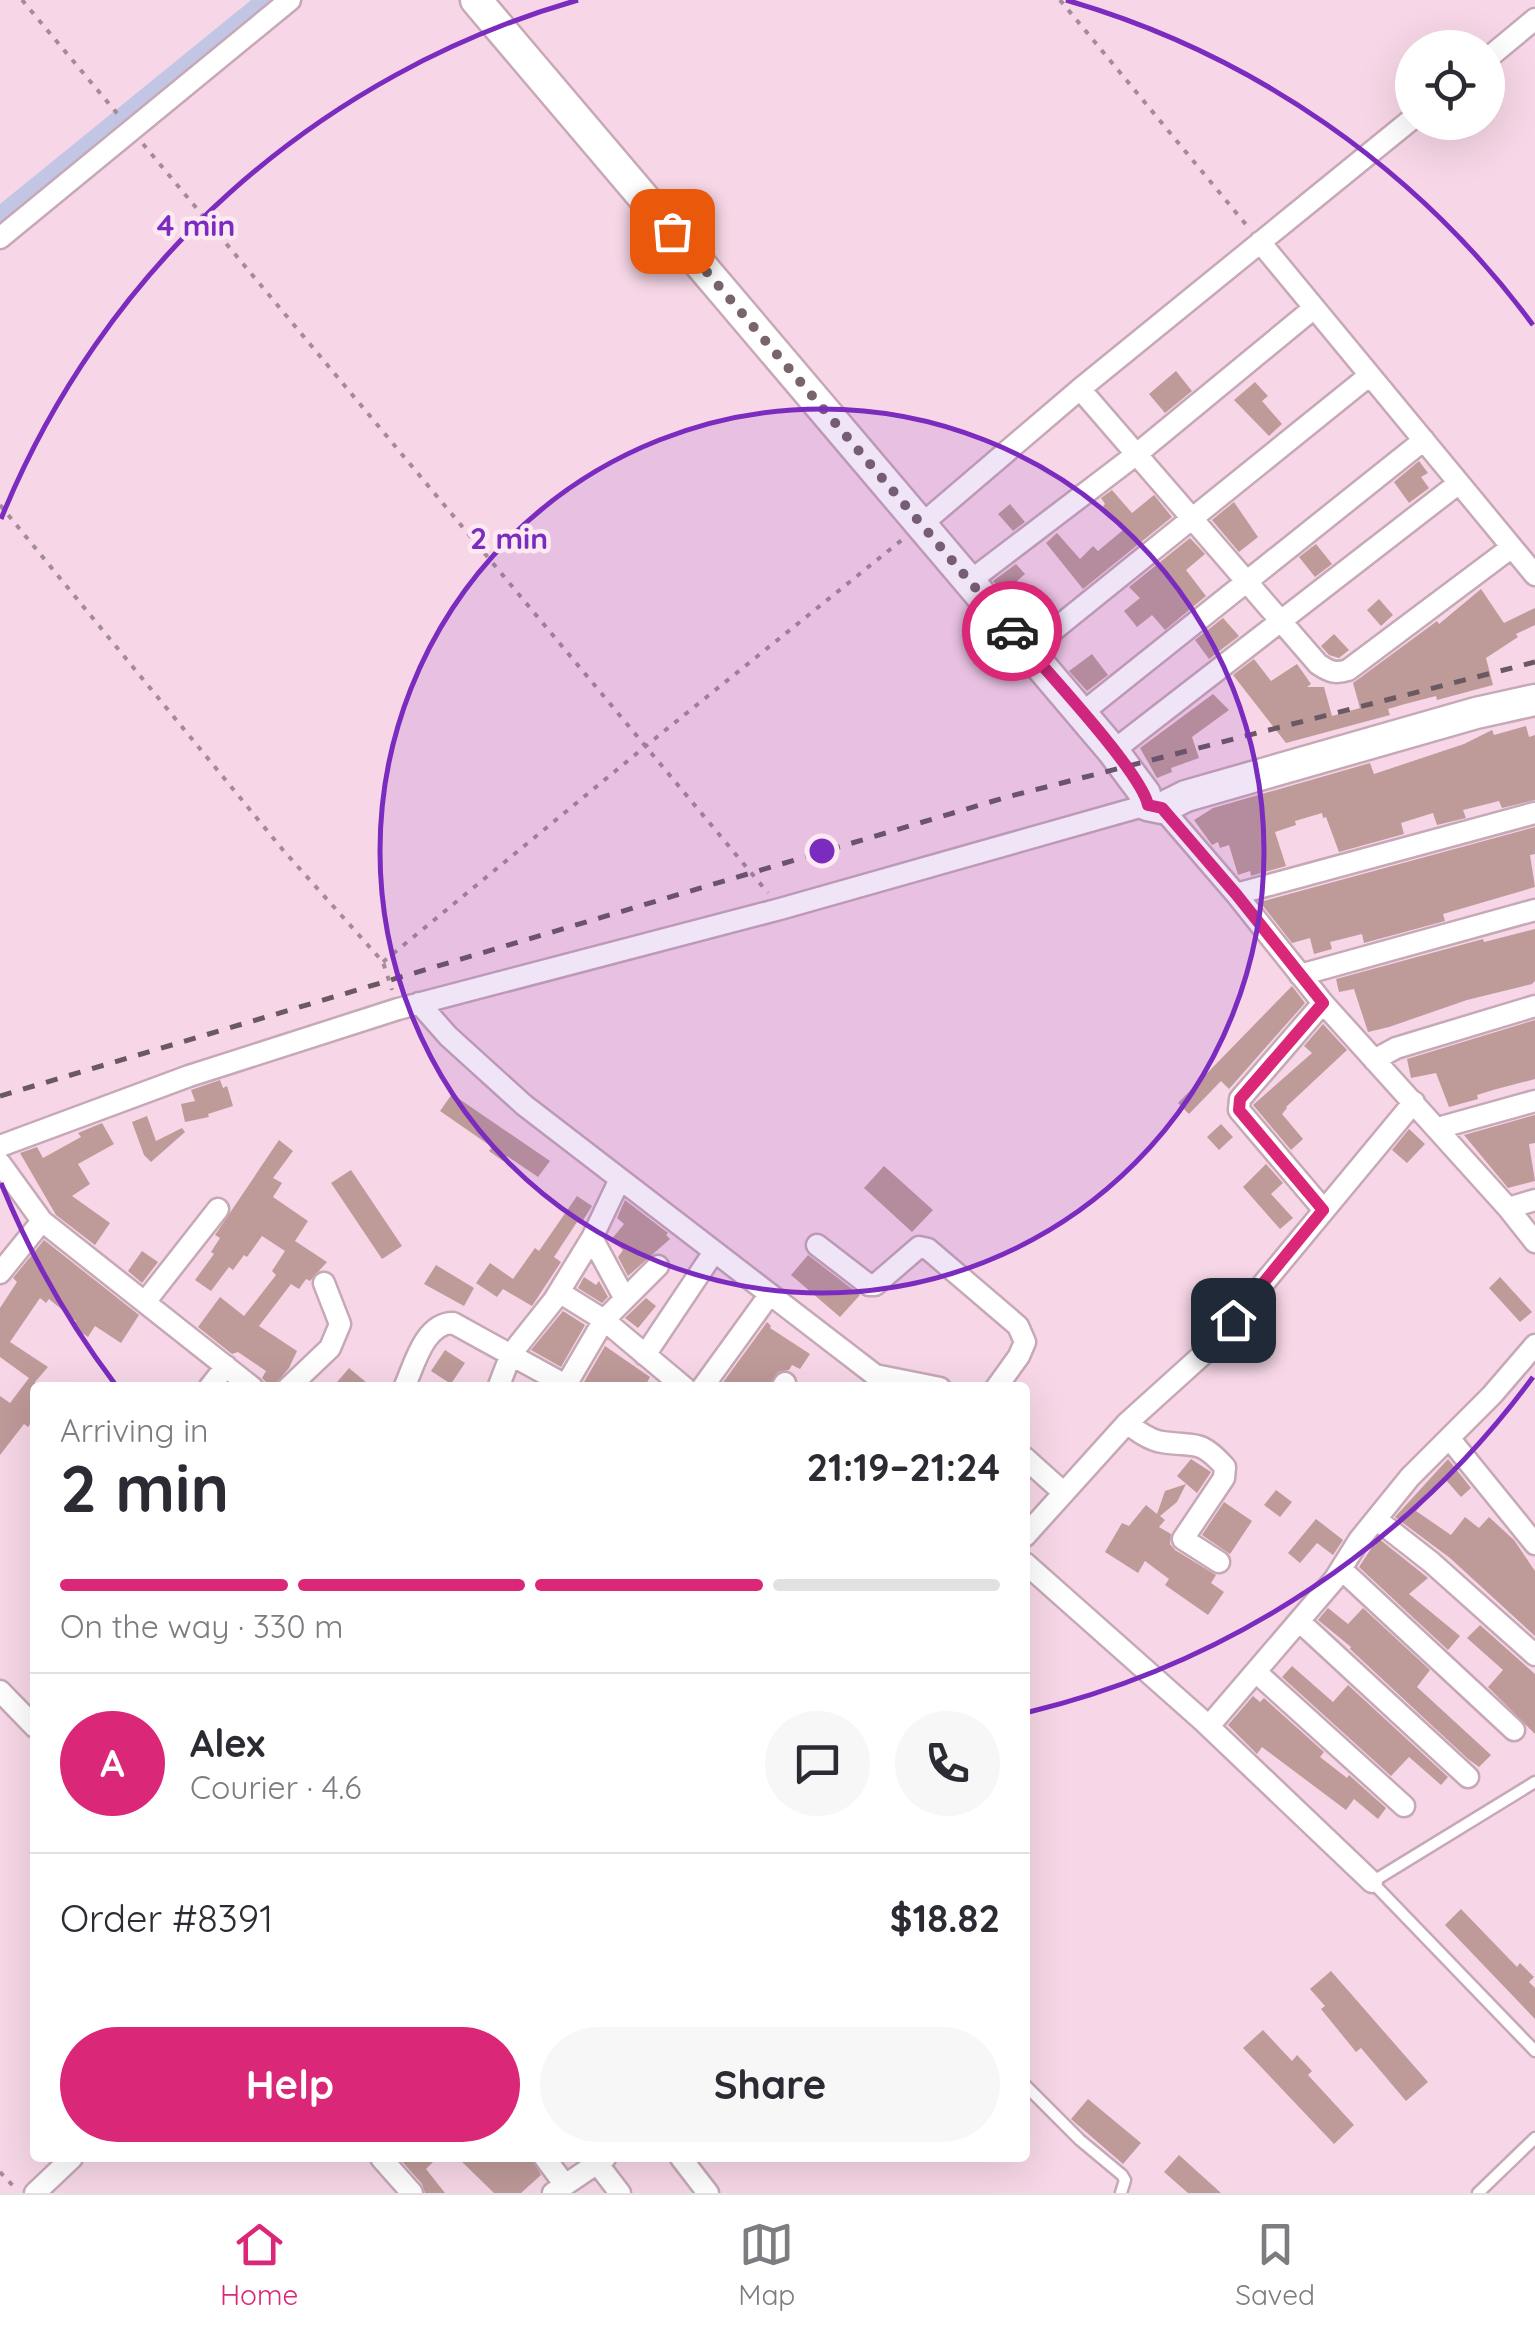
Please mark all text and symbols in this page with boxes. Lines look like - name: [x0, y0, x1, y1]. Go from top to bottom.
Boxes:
- map controls: [1395, 30, 1505, 140]
- button: locate: [1395, 30, 1505, 140]
- pin: [630, 189, 715, 274]
- icon: bag: [645, 204, 700, 259]
- text: 4 min: [157, 206, 235, 244]
- text: 2 min: [470, 519, 548, 557]
- courier: [962, 581, 1062, 681]
- icon: car: [985, 604, 1040, 659]
- centre of rings: [804, 833, 840, 869]
- pin: [1191, 1278, 1276, 1363]
- icon: home: [1206, 1293, 1261, 1348]
- text: Arriving in: [60, 1410, 209, 1450]
- text: 21:19–21:24: [807, 1443, 1000, 1491]
- text: 2 min: [60, 1447, 229, 1528]
- text: On the way · 330 m: [60, 1606, 344, 1646]
- button: chat: [765, 1711, 870, 1816]
- button: phone: [895, 1711, 1000, 1816]
- text: Alex: [190, 1719, 265, 1767]
- text: A: [100, 1739, 125, 1787]
- text: Courier · 4.6: [190, 1767, 362, 1807]
- text: Order #8391: [60, 1894, 273, 1942]
- text: $18.82: [890, 1894, 1000, 1942]
- button: Help: [60, 2027, 520, 2142]
- button: Share: [540, 2027, 1000, 2142]
- tab: Home: [220, 2217, 298, 2312]
- tab: Map: [738, 2217, 795, 2312]
- tab: Saved: [1235, 2217, 1315, 2312]

